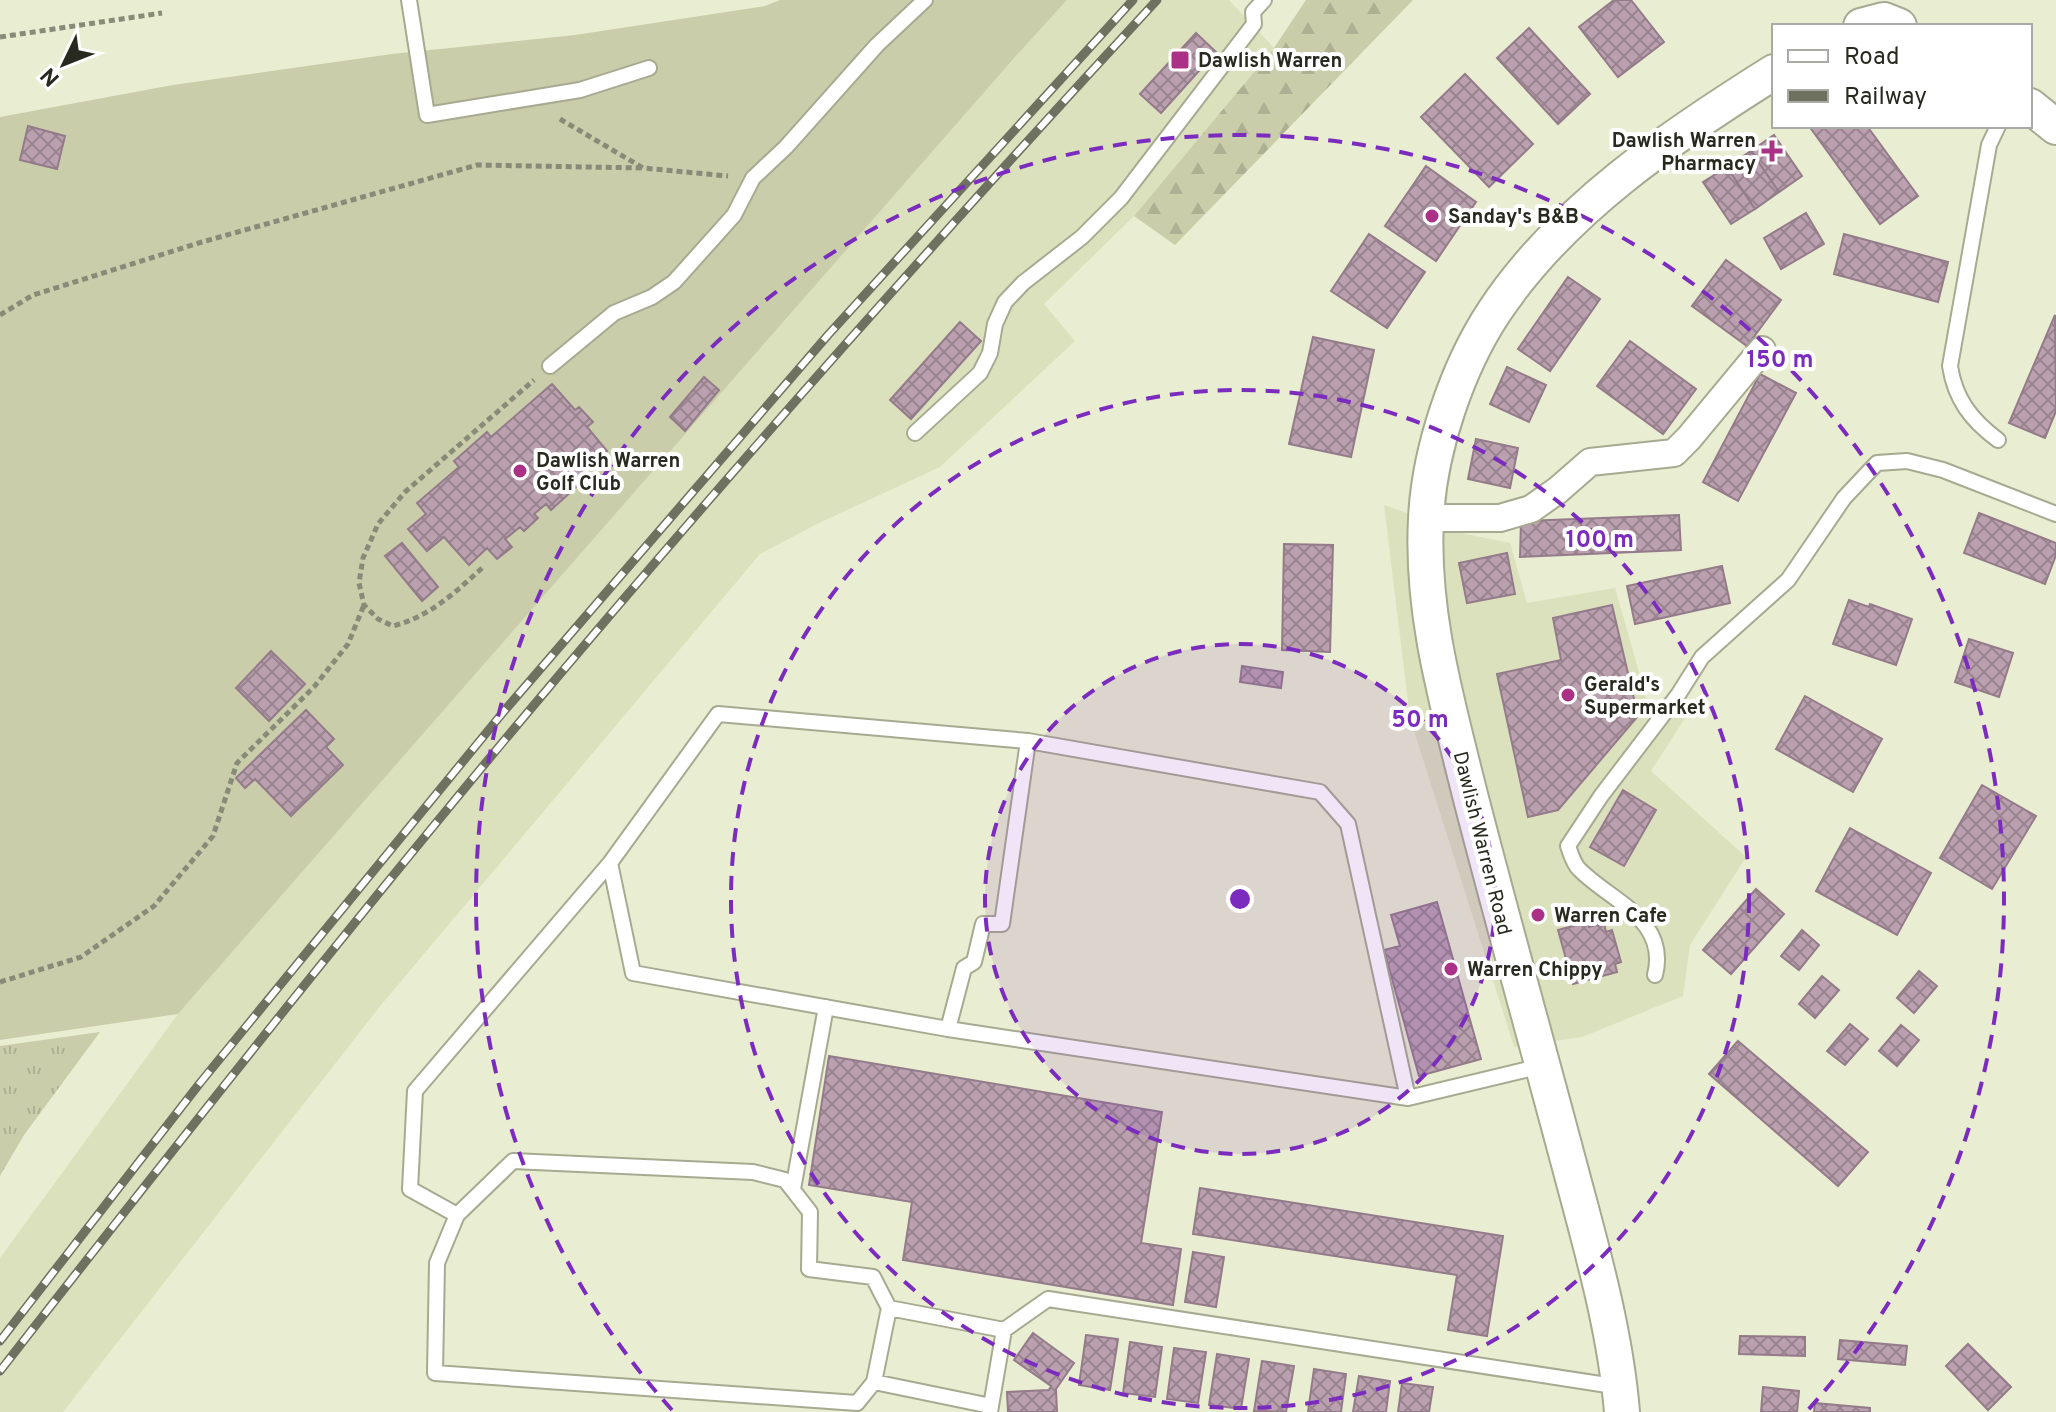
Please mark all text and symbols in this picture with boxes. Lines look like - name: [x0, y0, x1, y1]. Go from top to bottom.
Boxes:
- north arrow: [24, 24, 104, 104]
- legend: [1772, 24, 2032, 128]
- text: Road: [1844, 43, 1900, 73]
- marker: Dawlish Warren: [1169, 49, 1191, 71]
- place label: Dawlish Warren: [1198, 49, 1342, 75]
- text: N: [36, 61, 66, 91]
- text: Railway: [1844, 83, 1927, 113]
- place label: Dawlish Warren Pharmacy: [1612, 129, 1756, 178]
- marker: Dawlish Warren Pharmacy: [1763, 142, 1781, 160]
- place label: Sanday's B&B: [1448, 205, 1579, 231]
- marker: Sanday's B&B: [1423, 207, 1441, 225]
- text: 150 m: [1746, 346, 1814, 376]
- place label: Dawlish Warren Golf Club: [536, 449, 680, 498]
- marker: Dawlish Warren Golf Club: [511, 462, 529, 480]
- text: 100 m: [1566, 526, 1634, 556]
- place label: Gerald's Supermarket: [1584, 673, 1706, 722]
- marker: Gerald's Supermarket: [1559, 686, 1577, 704]
- text: 50 m: [1391, 706, 1449, 736]
- street label: Dawlish Warren Road: [1446, 749, 1516, 938]
- centre of rings: [1226, 885, 1254, 913]
- place label: Warren Cafe: [1554, 904, 1667, 930]
- marker: Warren Cafe: [1529, 906, 1547, 924]
- place label: Warren Chippy: [1467, 958, 1603, 984]
- marker: Warren Chippy: [1442, 960, 1460, 978]

